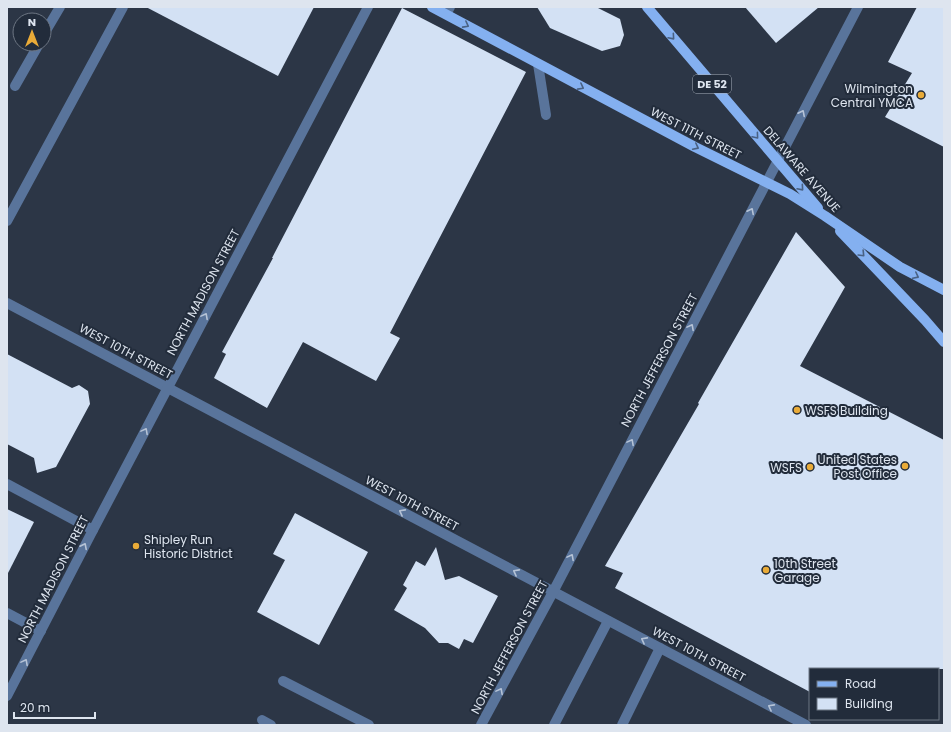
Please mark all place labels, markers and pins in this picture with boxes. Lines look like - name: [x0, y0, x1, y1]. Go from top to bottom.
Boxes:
- place label: Wilmington Central YMCA: [831, 80, 913, 111]
- marker: Wilmington Central YMCA: [916, 90, 926, 100]
- place label: WSFS Building: [805, 402, 888, 419]
- marker: WSFS Building: [792, 405, 802, 415]
- place label: United States Post Office: [818, 451, 897, 482]
- place label: WSFS: [770, 459, 802, 476]
- marker: United States Post Office: [900, 461, 910, 471]
- marker: WSFS: [805, 462, 815, 472]
- place label: Shipley Run Historic District: [144, 531, 233, 562]
- marker: Shipley Run Historic District: [131, 541, 141, 551]
- place label: 10th Street Garage: [774, 555, 836, 586]
- marker: 10th Street Garage: [761, 565, 771, 575]

